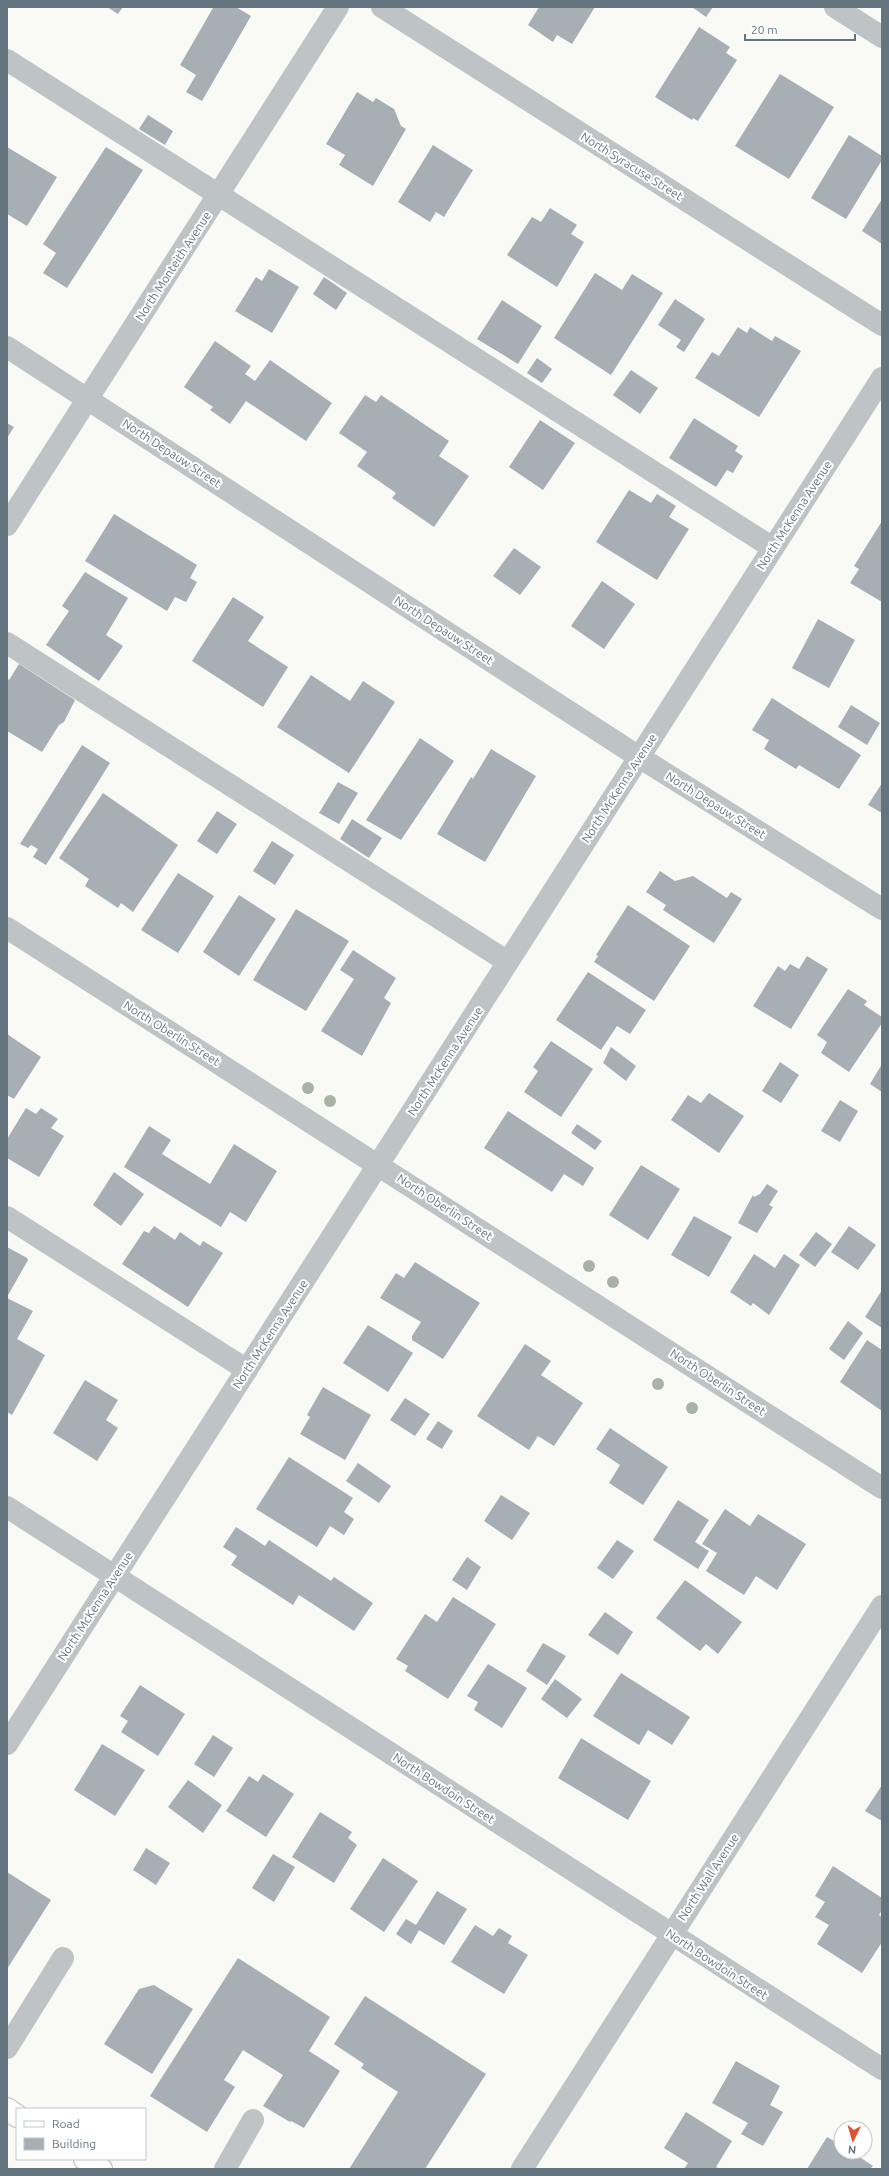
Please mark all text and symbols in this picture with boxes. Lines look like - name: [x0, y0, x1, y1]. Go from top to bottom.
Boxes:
- scale bar: [745, 16, 855, 42]
- text: 20 m: [751, 23, 778, 36]
- street label: North Syracuse Street: [579, 129, 686, 203]
- street label: North Monteith Avenue: [133, 209, 213, 323]
- street label: North Depauw Street: [120, 416, 224, 490]
- street label: North McKenna Avenue: [754, 458, 834, 572]
- street label: North Depauw Street: [392, 593, 496, 667]
- street label: North McKenna Avenue: [579, 731, 659, 845]
- street label: North Depauw Street: [664, 769, 769, 841]
- street label: North Oberlin Street: [121, 998, 223, 1068]
- street label: North McKenna Avenue: [405, 1004, 485, 1118]
- street label: North Oberlin Street: [395, 1171, 495, 1243]
- street label: North McKenna Avenue: [230, 1277, 310, 1391]
- street label: North Oberlin Street: [668, 1346, 768, 1418]
- street label: North McKenna Avenue: [55, 1549, 135, 1663]
- street label: North Bowdoin Street: [391, 1750, 497, 1826]
- street label: North Wall Avenue: [675, 1831, 741, 1923]
- street label: North Bowdoin Street: [664, 1926, 770, 2002]
- legend: [16, 2108, 146, 2160]
- text: Road: [52, 2117, 80, 2130]
- north arrow: [833, 2120, 873, 2160]
- text: Building: [52, 2137, 96, 2150]
- text: N: [848, 2144, 857, 2156]

